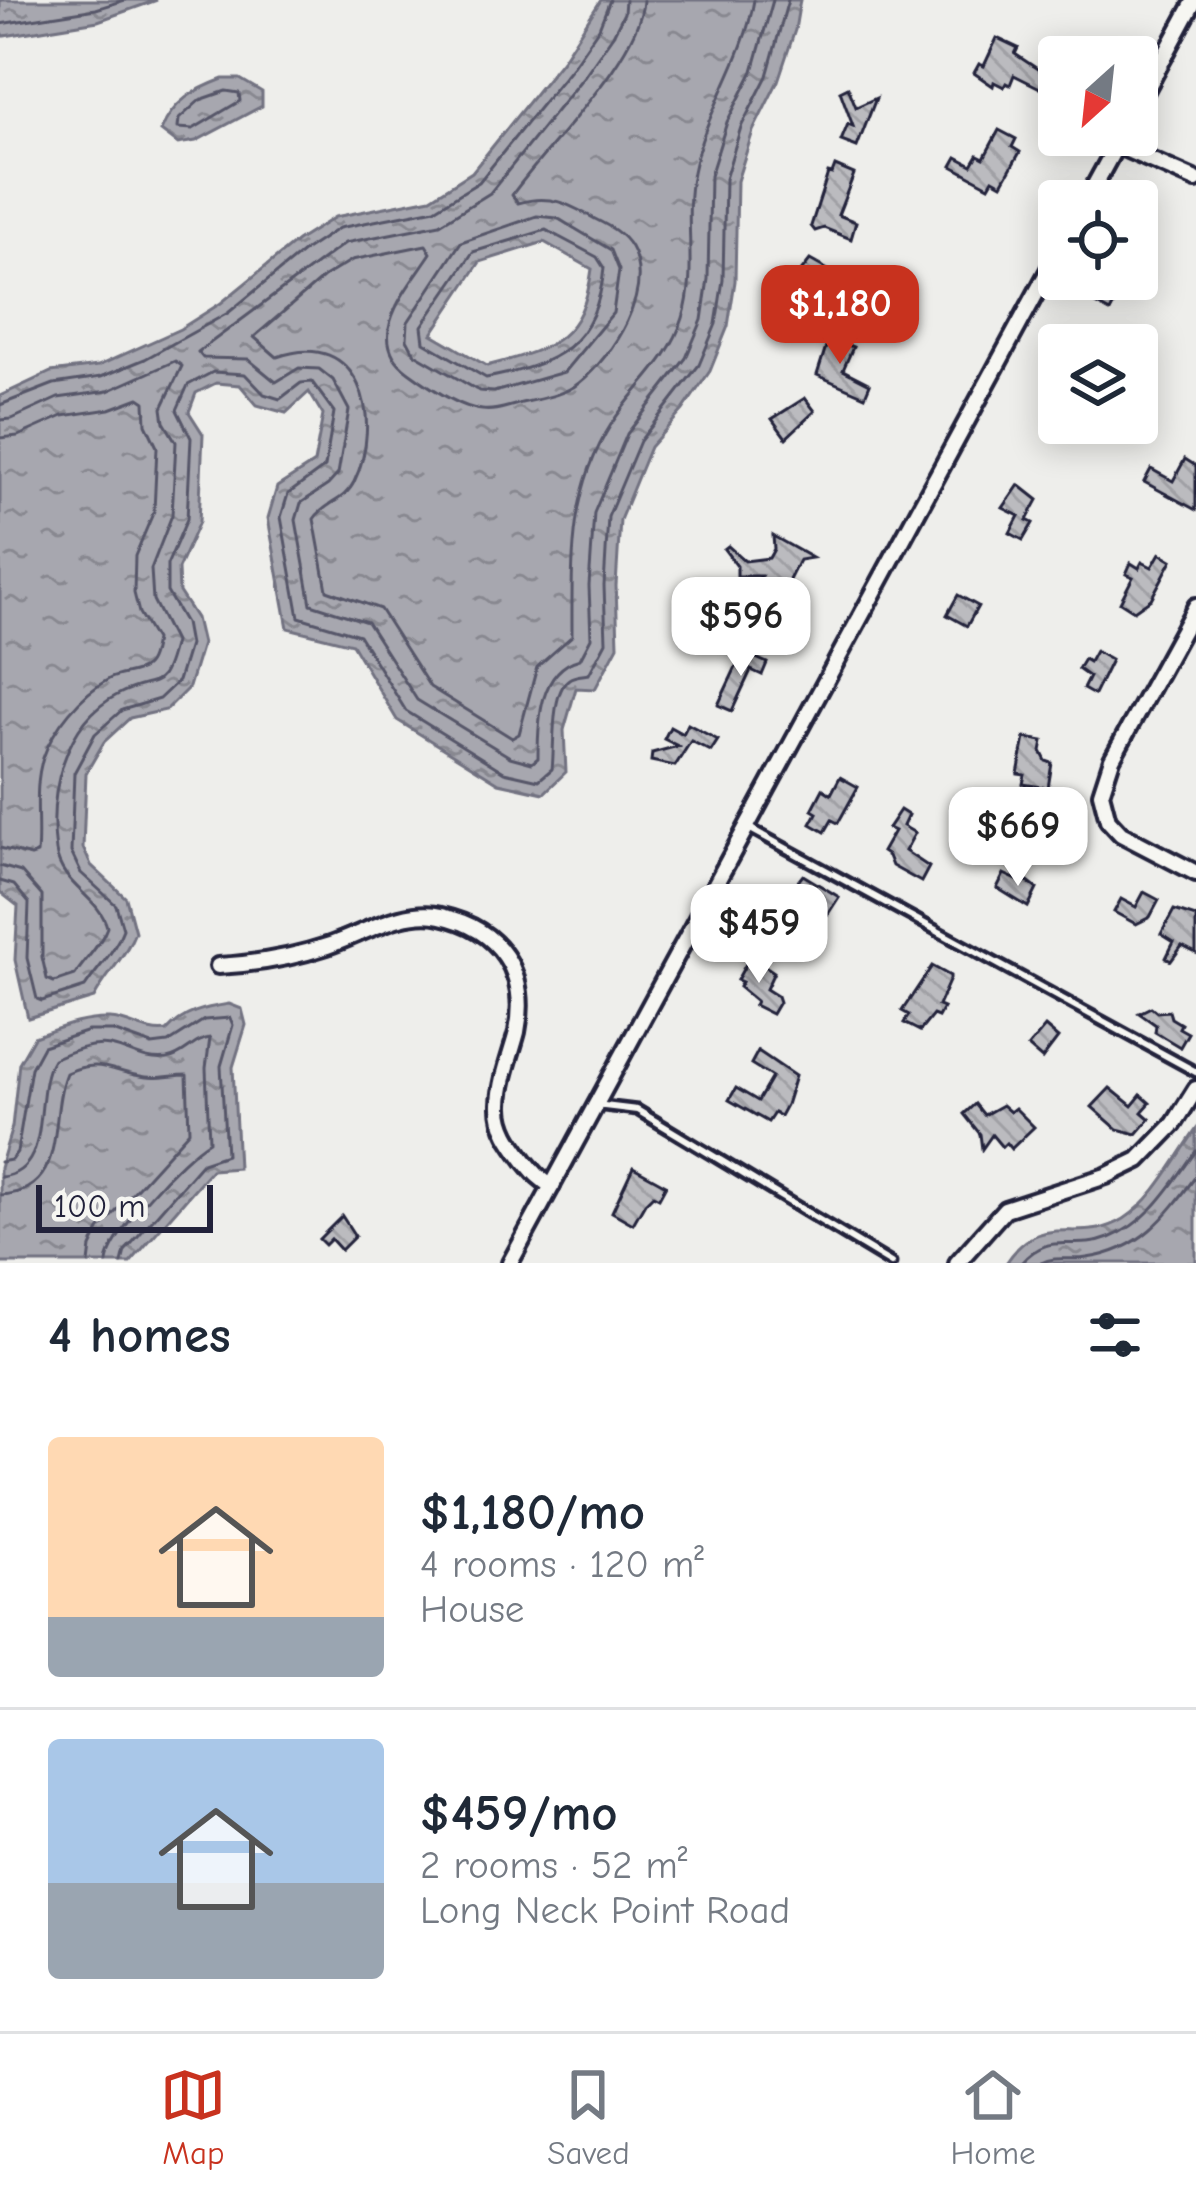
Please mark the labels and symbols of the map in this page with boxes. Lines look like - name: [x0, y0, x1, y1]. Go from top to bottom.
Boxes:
- north arrow: [1038, 36, 1158, 156]
- pin: $1,180: [742, 265, 938, 367]
- pin: $596: [670, 577, 812, 679]
- pin: $669: [947, 787, 1089, 889]
- pin: $459: [688, 884, 830, 986]
- scale bar: [36, 1179, 213, 1232]

